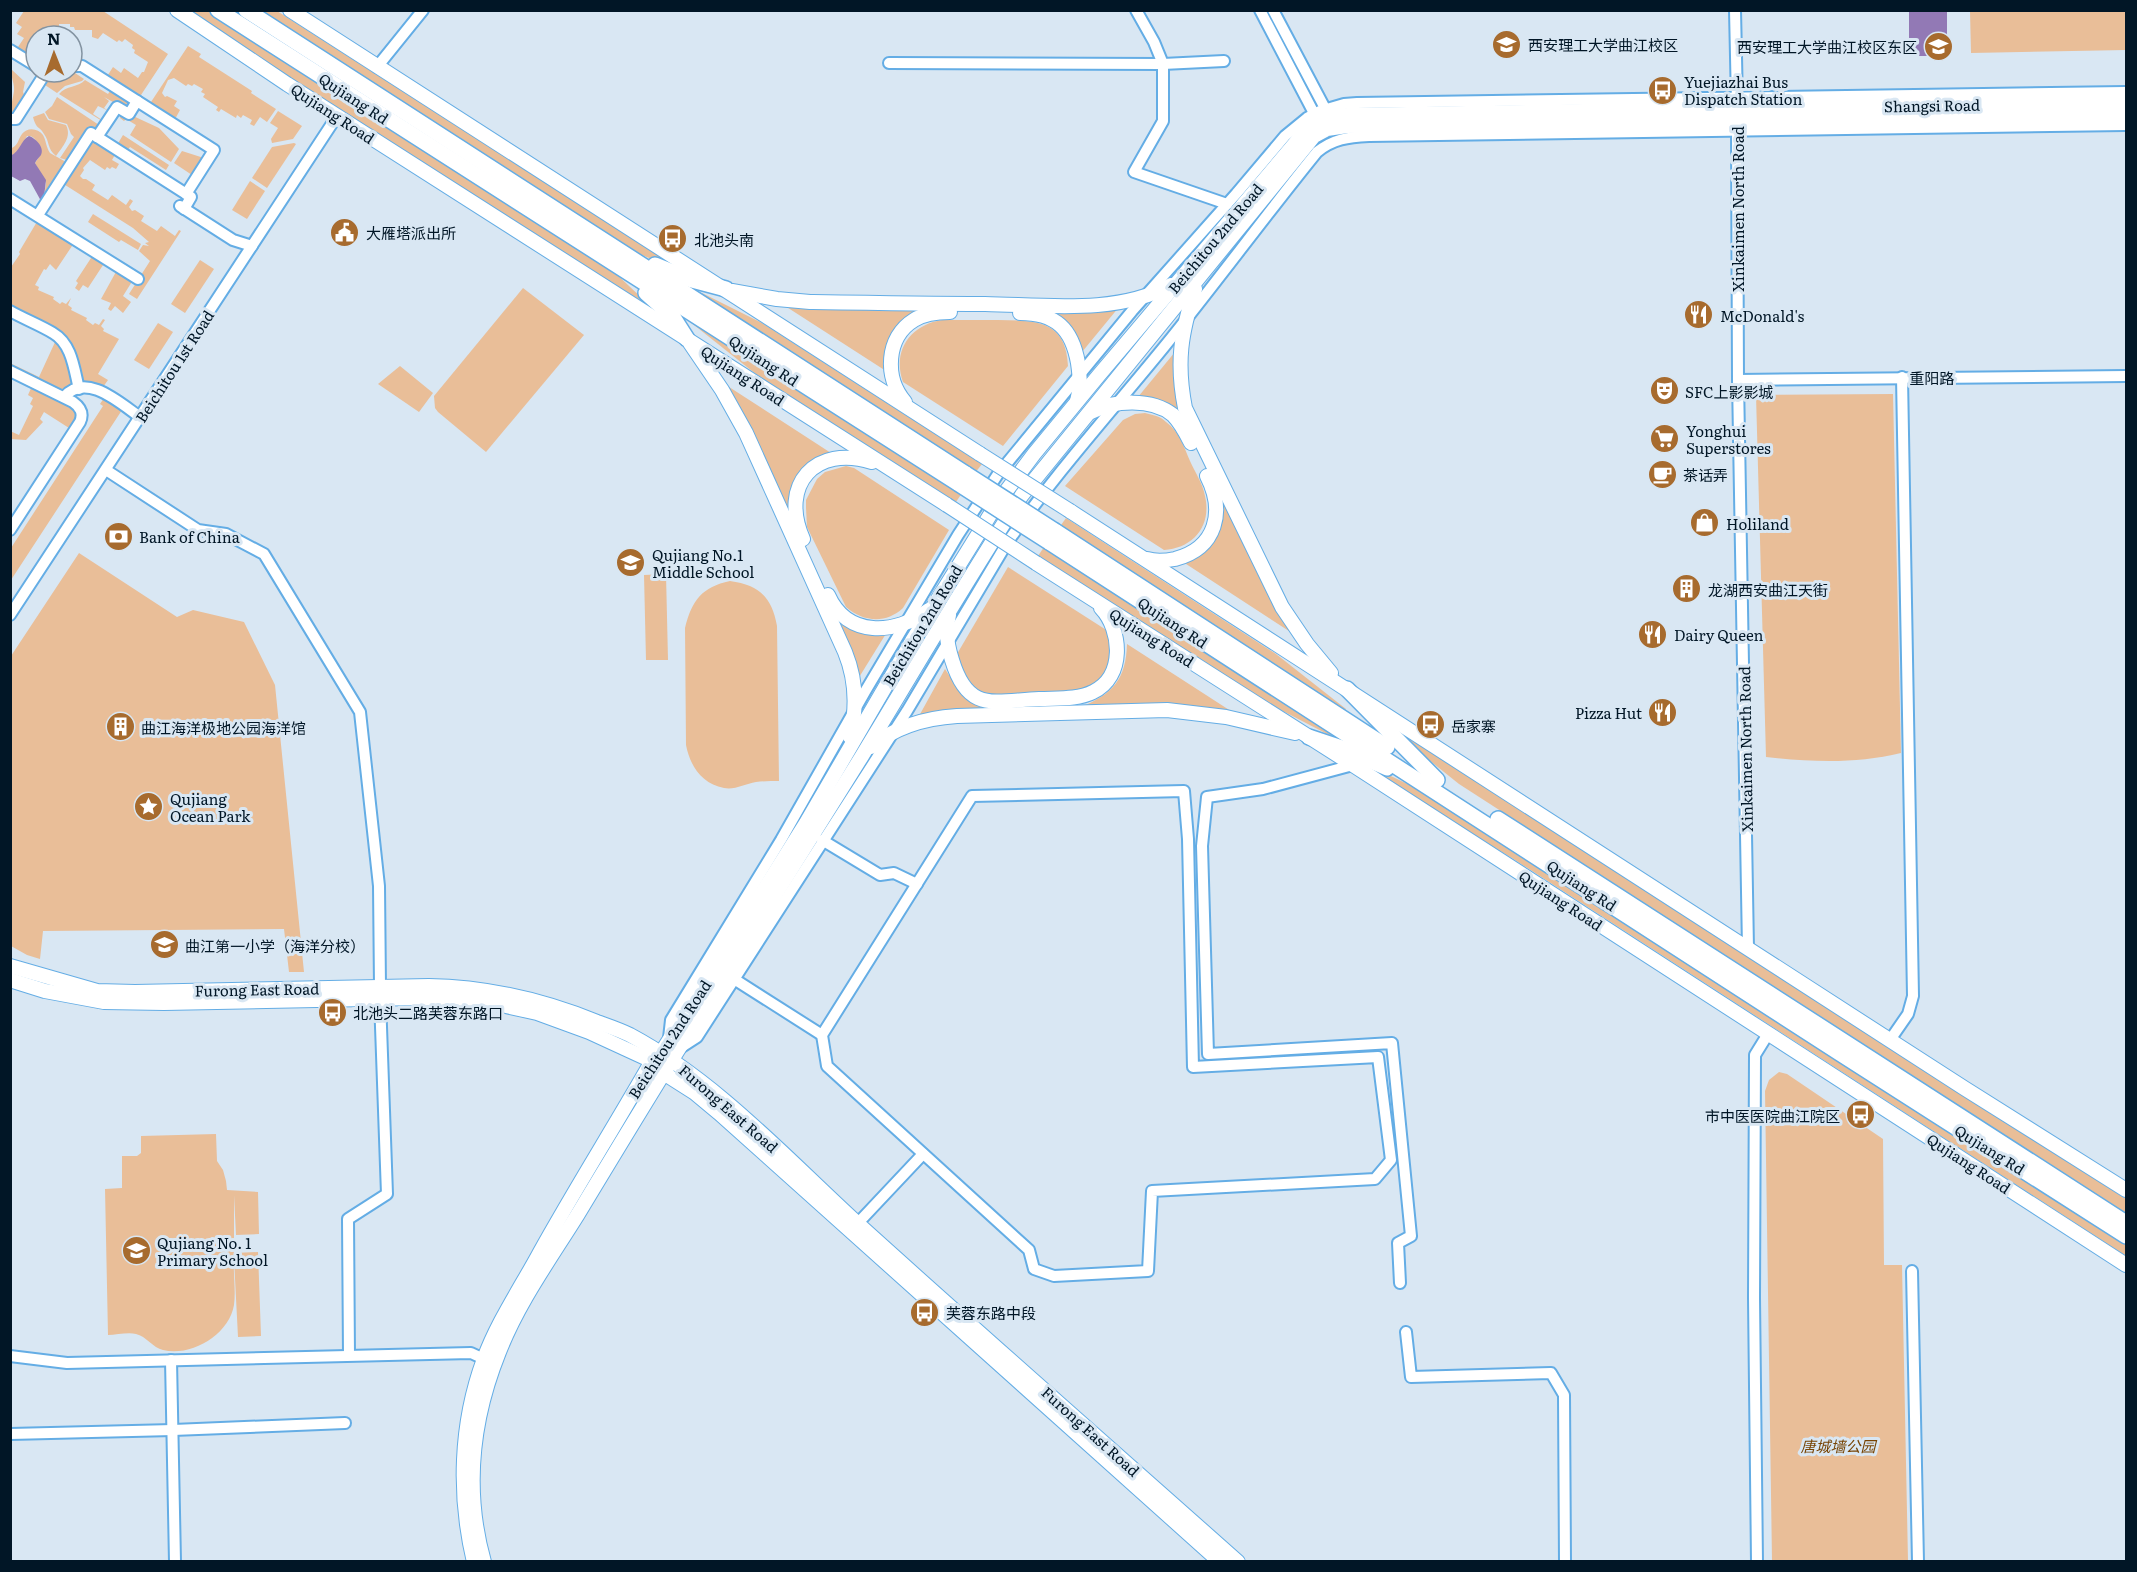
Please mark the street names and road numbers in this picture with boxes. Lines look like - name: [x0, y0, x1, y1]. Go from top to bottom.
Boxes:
- street label: Qujiang Rd: [314, 67, 394, 129]
- street label: Qujiang Road: [286, 77, 380, 149]
- street label: Shangsi Road: [1884, 93, 1980, 117]
- street label: Xinkaimen North Road: [1726, 126, 1749, 292]
- street label: Beichitou 2nd Road: [1162, 178, 1268, 298]
- street label: Beichitou 1st Road: [129, 305, 219, 427]
- street label: Qujiang Rd: [724, 329, 804, 391]
- street label: Qujiang Road: [696, 339, 790, 411]
- street label: 重阳路: [1909, 366, 1955, 389]
- street label: Beichitou 2nd Road: [877, 560, 967, 690]
- street label: Qujiang Rd: [1133, 591, 1213, 653]
- street label: Qujiang Road: [1105, 602, 1199, 672]
- street label: Xinkaimen North Road: [1732, 666, 1758, 832]
- street label: Qujiang Rd: [1542, 854, 1622, 916]
- street label: Qujiang Road: [1514, 864, 1608, 936]
- street label: Beichitou 2nd Road: [622, 975, 716, 1103]
- street label: Furong East Road: [194, 976, 320, 1002]
- street label: Furong East Road: [674, 1058, 784, 1158]
- street label: Qujiang Rd: [1950, 1118, 2030, 1180]
- street label: Qujiang Road: [1922, 1127, 2016, 1199]
- street label: Furong East Road: [1037, 1381, 1145, 1481]

